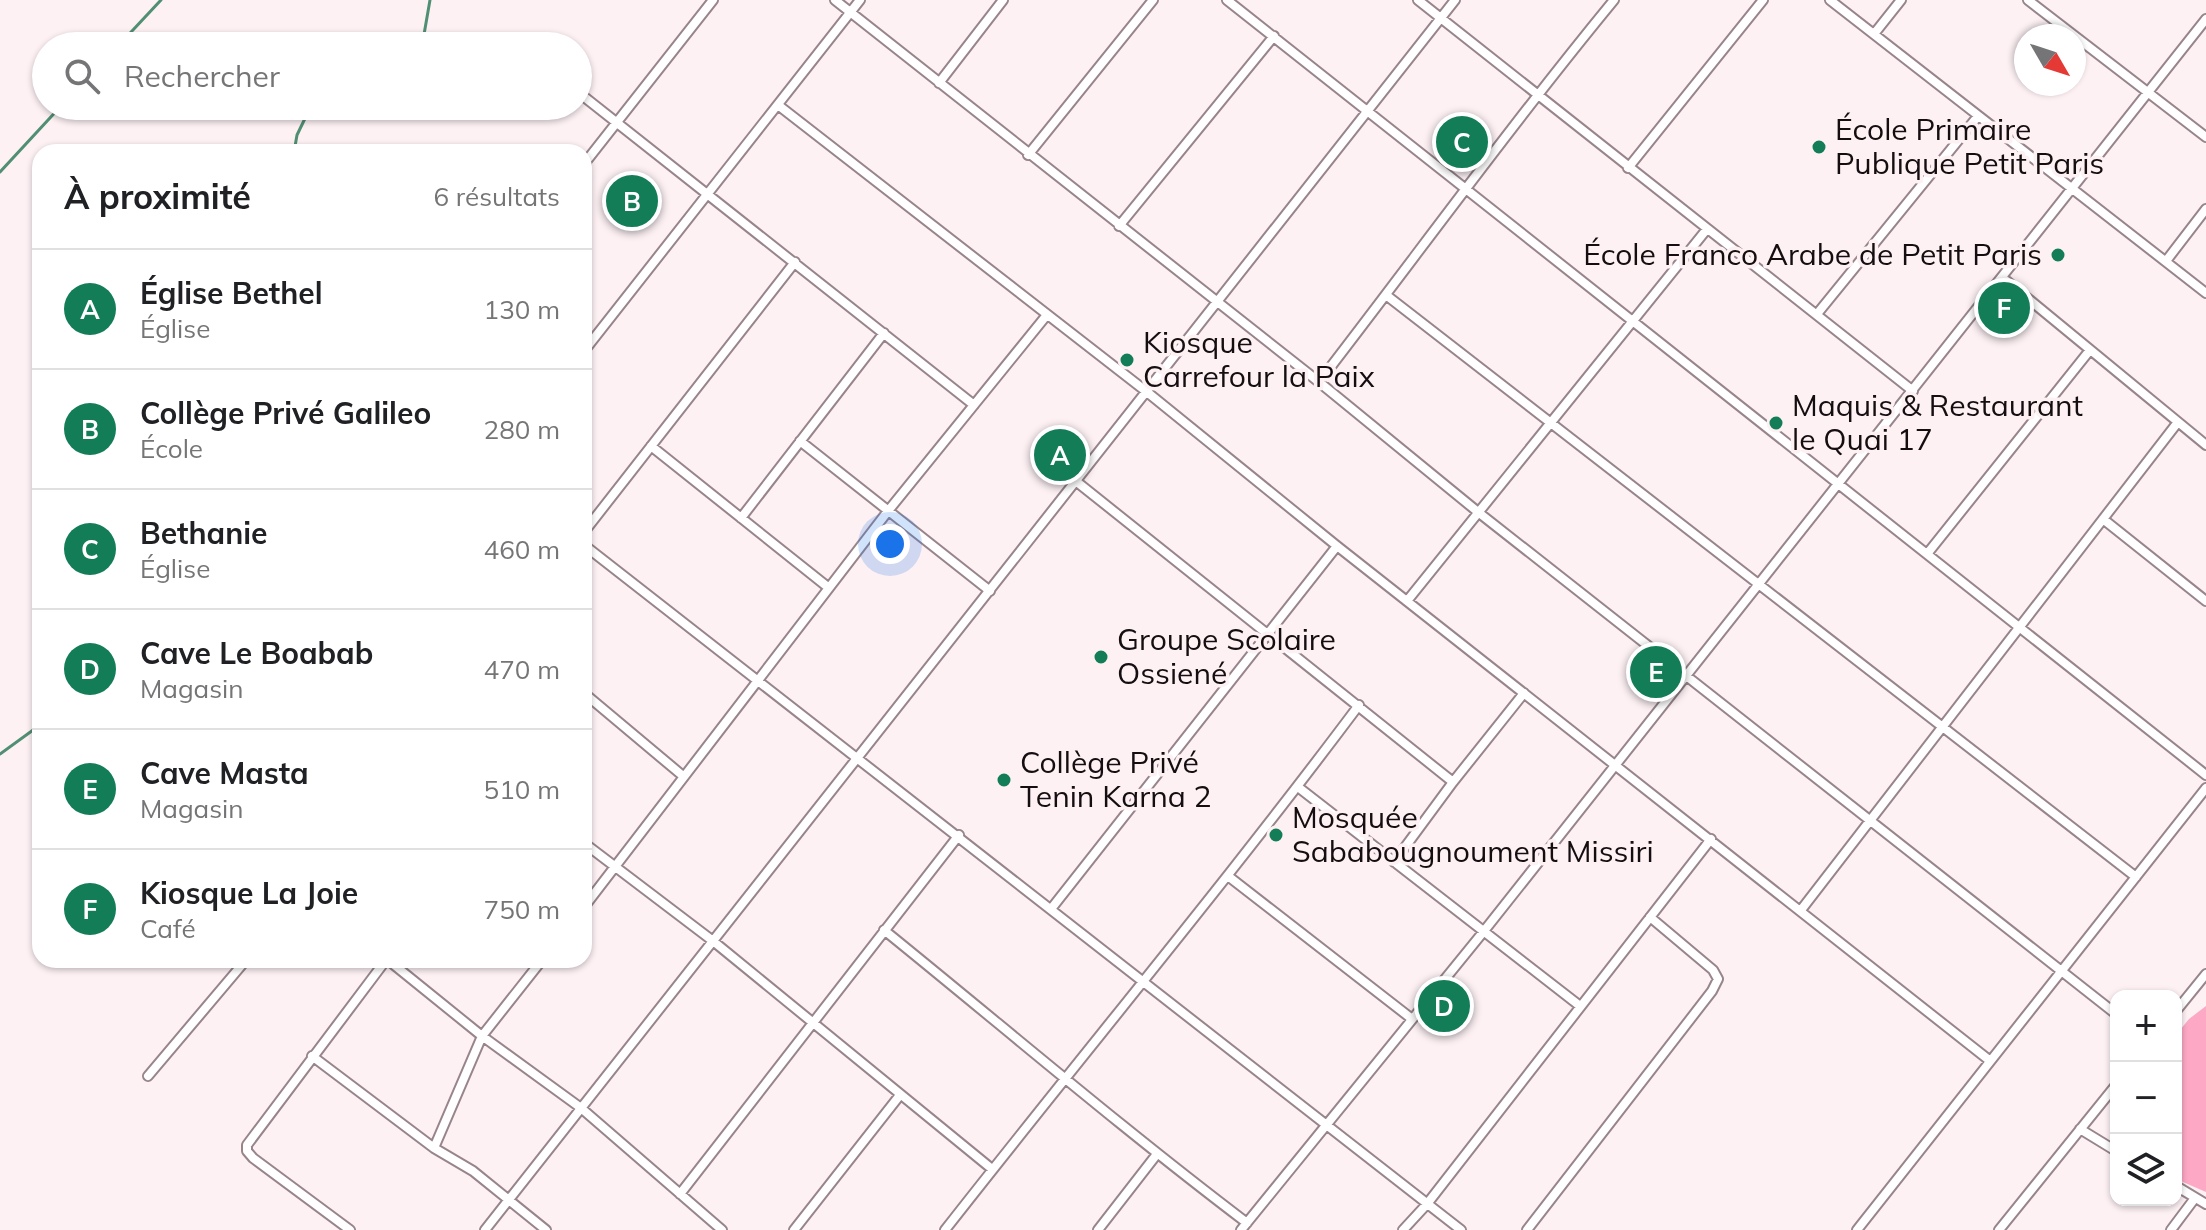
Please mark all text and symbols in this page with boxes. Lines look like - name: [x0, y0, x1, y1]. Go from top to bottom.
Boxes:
- north arrow: [2014, 24, 2086, 96]
- search box: [32, 32, 592, 120]
- icon: search: [60, 54, 104, 98]
- text: Rechercher: [124, 57, 280, 95]
- place label: École Primaire Publique Petit Paris: [1835, 110, 2104, 182]
- pin: C: [1436, 112, 1488, 172]
- marker: École Primaire Publique Petit Paris: [1810, 138, 1828, 156]
- pin: B: [606, 171, 658, 231]
- text: À proximité: [64, 175, 251, 218]
- text: 6 résultats: [433, 180, 560, 213]
- place label: École Franco Arabe de Petit Paris: [1583, 235, 2042, 273]
- marker: École Franco Arabe de Petit Paris: [2049, 246, 2067, 264]
- text: Église Bethel: [140, 274, 323, 312]
- pin: F: [1978, 278, 2030, 338]
- text: A: [80, 293, 100, 326]
- text: 130 m: [484, 293, 560, 326]
- text: Église: [140, 312, 210, 345]
- place label: Kiosque Carrefour la Paix: [1143, 323, 1375, 395]
- marker: Kiosque Carrefour la Paix: [1118, 351, 1136, 369]
- place label: Maquis & Restaurant le Quai 17: [1792, 386, 2083, 458]
- text: Collège Privé Galileo: [140, 394, 431, 432]
- text: B: [81, 413, 99, 446]
- text: 280 m: [484, 413, 560, 446]
- marker: Maquis & Restaurant le Quai 17: [1767, 414, 1785, 432]
- pin: A: [1034, 425, 1086, 485]
- text: École: [140, 432, 203, 465]
- text: Bethanie: [140, 514, 268, 552]
- your location: [870, 524, 910, 564]
- text: C: [81, 533, 99, 566]
- text: 460 m: [484, 533, 560, 566]
- text: Église: [140, 552, 210, 585]
- place label: Groupe Scolaire Ossiené: [1117, 620, 1336, 692]
- text: Cave Le Boabab: [140, 634, 373, 672]
- pin: E: [1630, 642, 1682, 702]
- marker: Groupe Scolaire Ossiené: [1092, 648, 1110, 666]
- text: D: [80, 653, 100, 686]
- text: 470 m: [484, 653, 560, 686]
- text: Magasin: [140, 672, 244, 705]
- place label: Collège Privé Tenin Karna 2: [1020, 743, 1212, 815]
- text: Cave Masta: [140, 754, 309, 792]
- marker: Collège Privé Tenin Karna 2: [995, 771, 1013, 789]
- text: E: [82, 773, 98, 806]
- text: 510 m: [484, 773, 560, 806]
- text: Magasin: [140, 792, 244, 825]
- place label: Mosquée Sababougnoument Missiri: [1292, 798, 1654, 870]
- marker: Mosquée Sababougnoument Missiri: [1267, 826, 1285, 844]
- text: Kiosque La Joie: [140, 874, 358, 912]
- text: F: [83, 893, 97, 926]
- text: 750 m: [484, 893, 560, 926]
- text: Café: [140, 912, 196, 945]
- pin: D: [1418, 976, 1470, 1036]
- map controls: [2110, 990, 2182, 1206]
- button: +: [2110, 990, 2182, 1062]
- button: −: [2110, 1062, 2182, 1134]
- button: layers: [2110, 1134, 2182, 1206]

